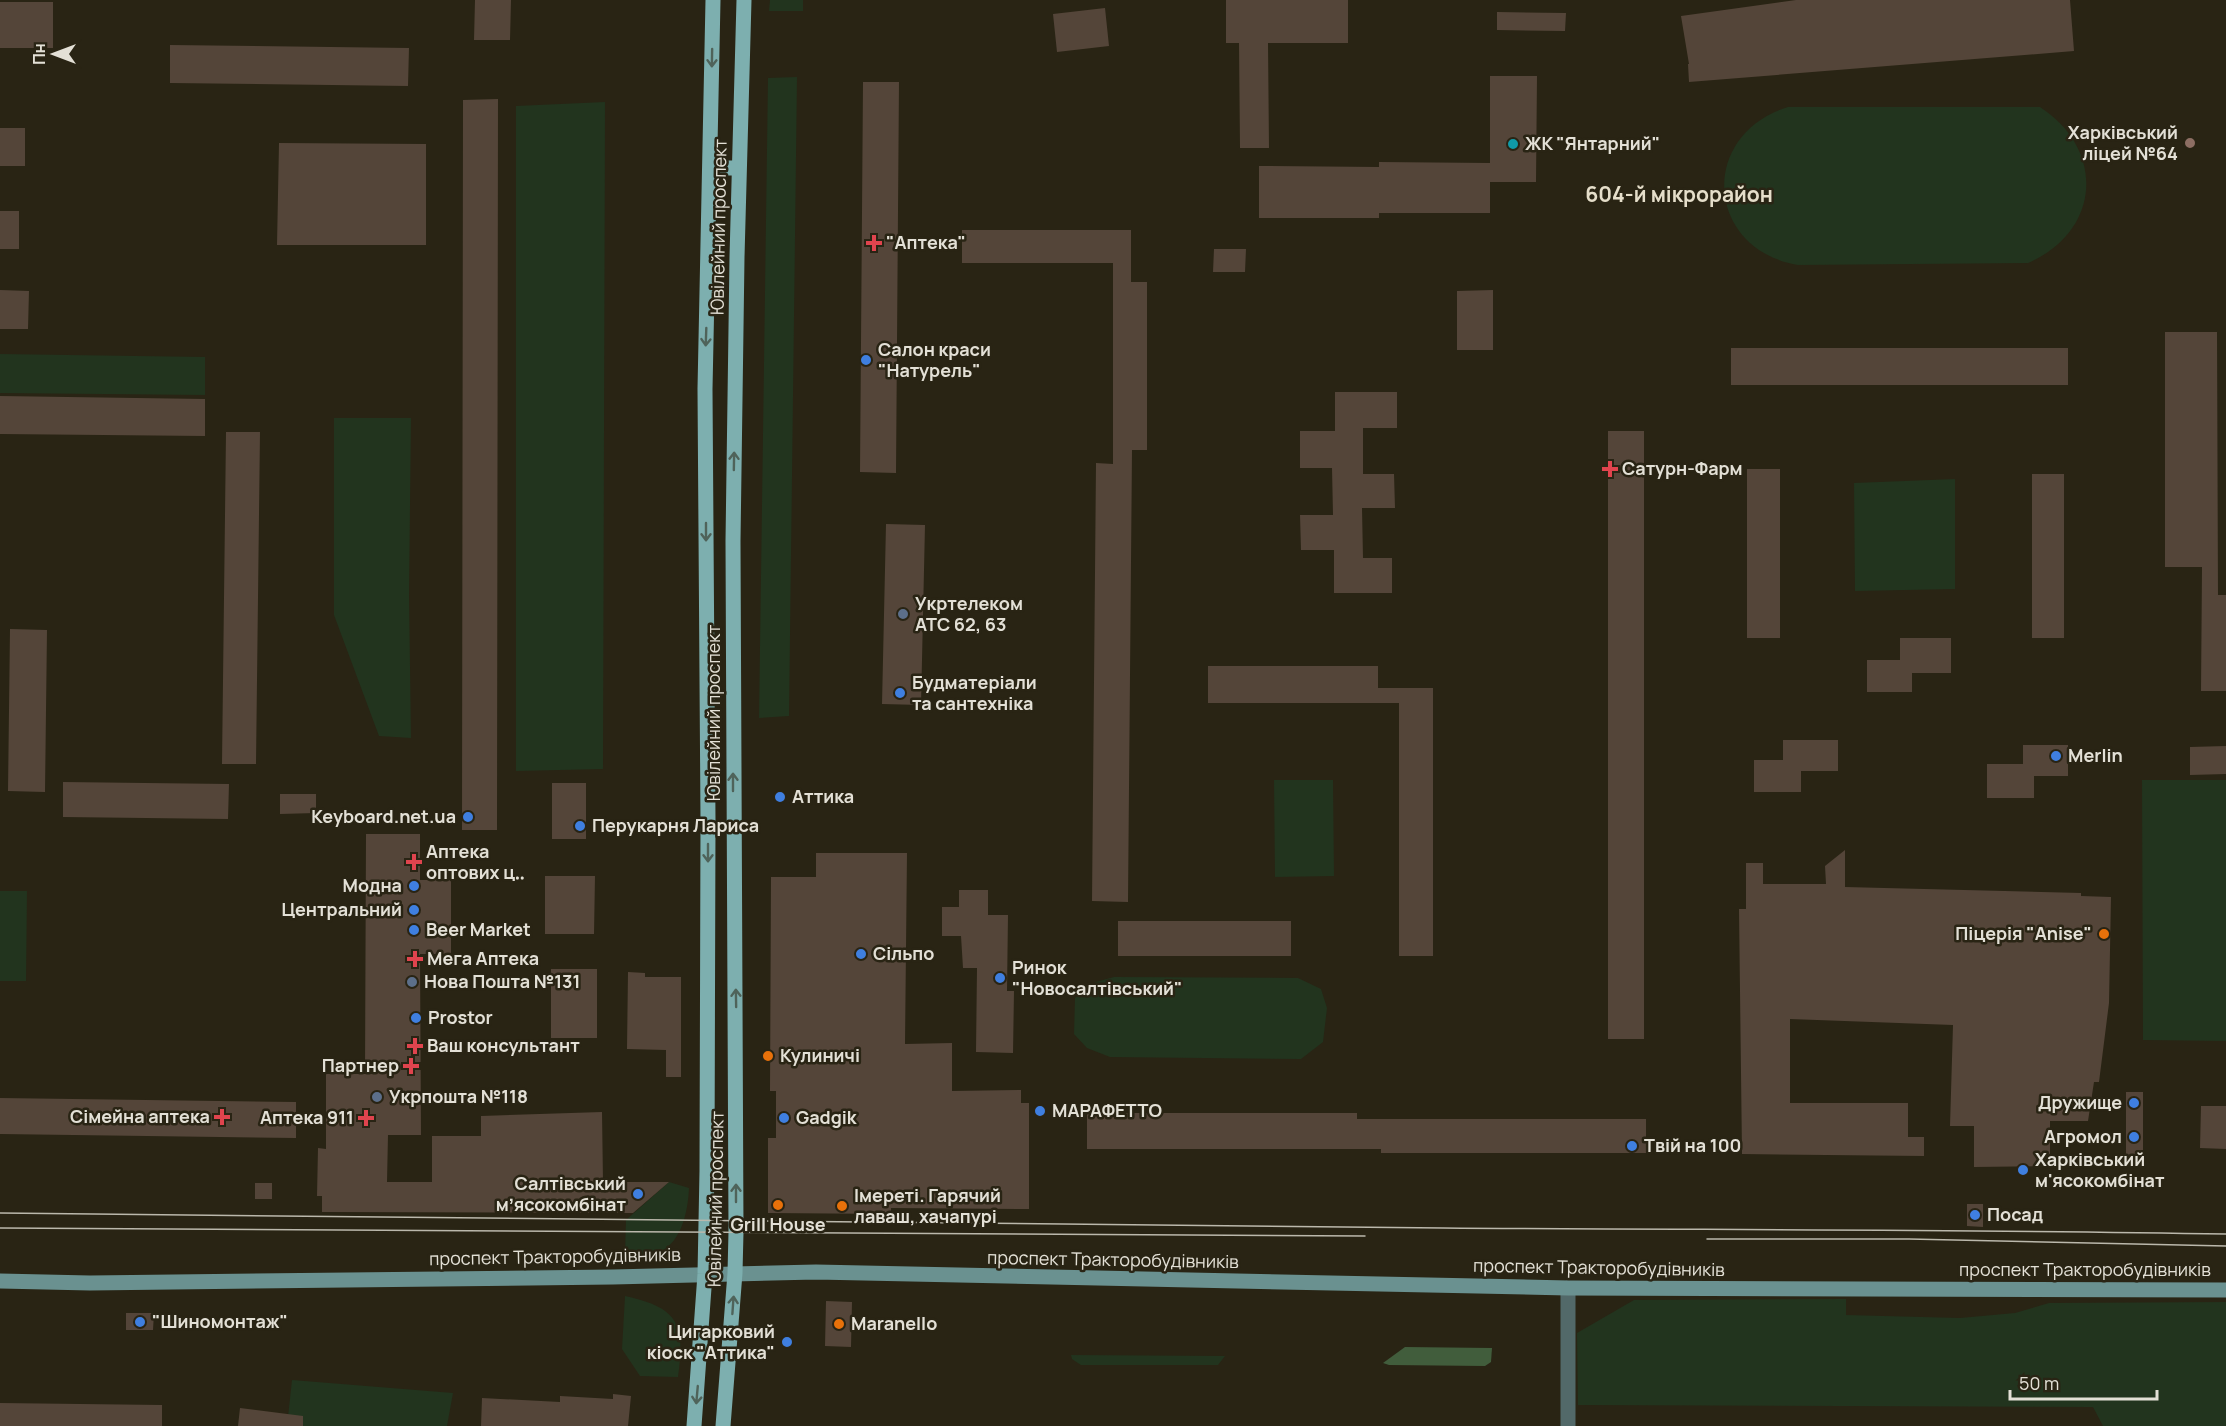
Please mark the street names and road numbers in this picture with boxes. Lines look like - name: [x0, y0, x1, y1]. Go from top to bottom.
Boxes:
- street label: Ювілейний проспект: [704, 139, 732, 315]
- street label: Ювілейний проспект: [701, 625, 725, 801]
- street label: Ювілейний проспект: [701, 1111, 729, 1287]
- street label: проспект Тракторобудівників: [429, 1242, 681, 1270]
- street label: проспект Тракторобудівників: [987, 1245, 1239, 1273]
- street label: проспект Тракторобудівників: [1473, 1253, 1725, 1281]
- street label: проспект Тракторобудівників: [1959, 1257, 2211, 1281]

